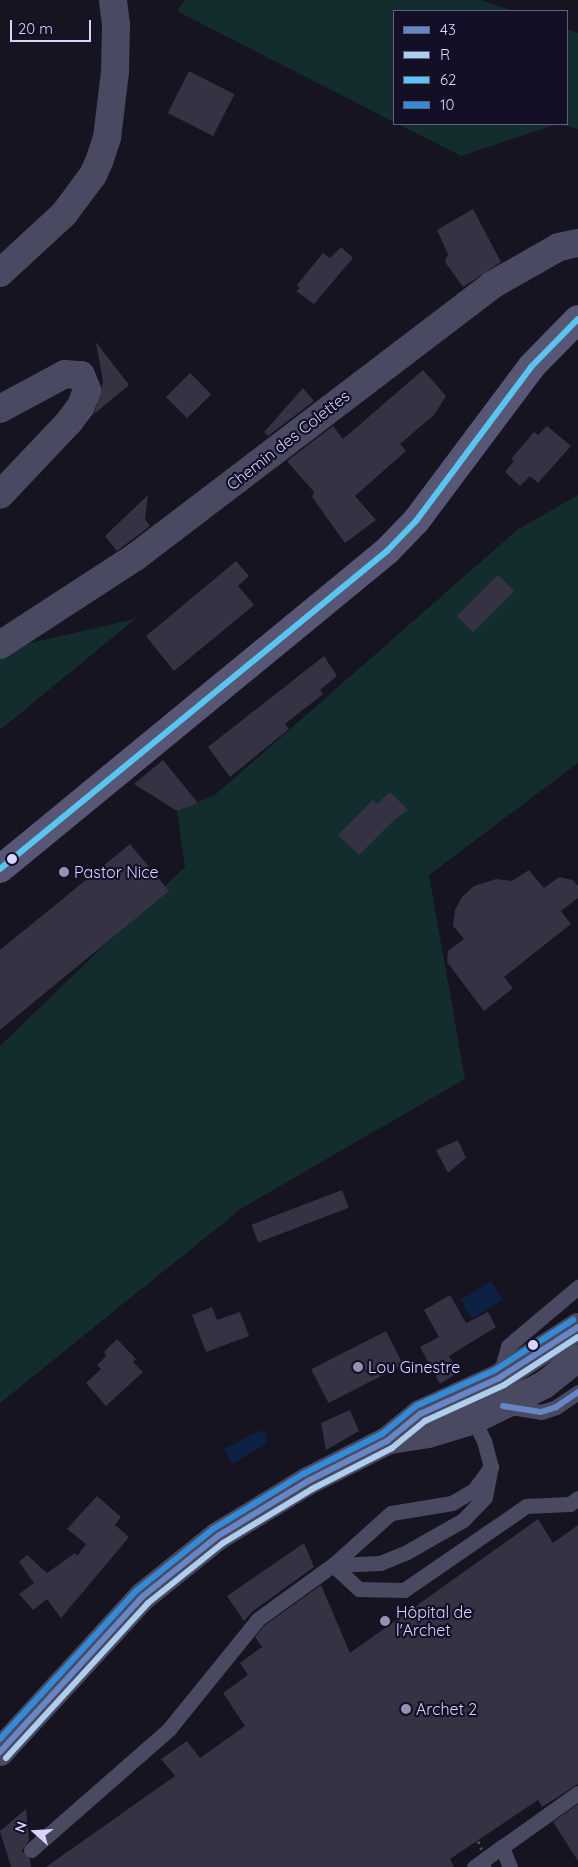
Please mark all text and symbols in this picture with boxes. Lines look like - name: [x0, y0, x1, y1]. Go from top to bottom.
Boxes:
- scale bar: [12, 10, 94, 42]
- legend: [393, 10, 568, 125]
- text: 20 m: [18, 19, 53, 38]
- text: 43: [440, 20, 456, 39]
- text: R: [440, 45, 450, 64]
- text: 62: [440, 70, 456, 89]
- text: 10: [440, 95, 454, 114]
- street label: Chemin des Colettes: [223, 386, 353, 494]
- unlabelled marker: [7, 854, 17, 864]
- place label: Pastor Nice: [74, 862, 159, 882]
- marker: Pastor Nice: [58, 866, 70, 878]
- unlabelled marker: [528, 1340, 538, 1350]
- place label: Lou Ginestre: [368, 1357, 460, 1377]
- marker: Lou Ginestre: [352, 1361, 364, 1373]
- place label: Hôpital de l'Archet: [396, 1602, 472, 1640]
- marker: Hôpital de l'Archet: [378, 1614, 392, 1628]
- place label: Archet 2: [416, 1699, 477, 1719]
- marker: Archet 2: [400, 1703, 412, 1715]
- north arrow: [10, 1807, 60, 1857]
- text: N: [11, 1819, 31, 1835]

